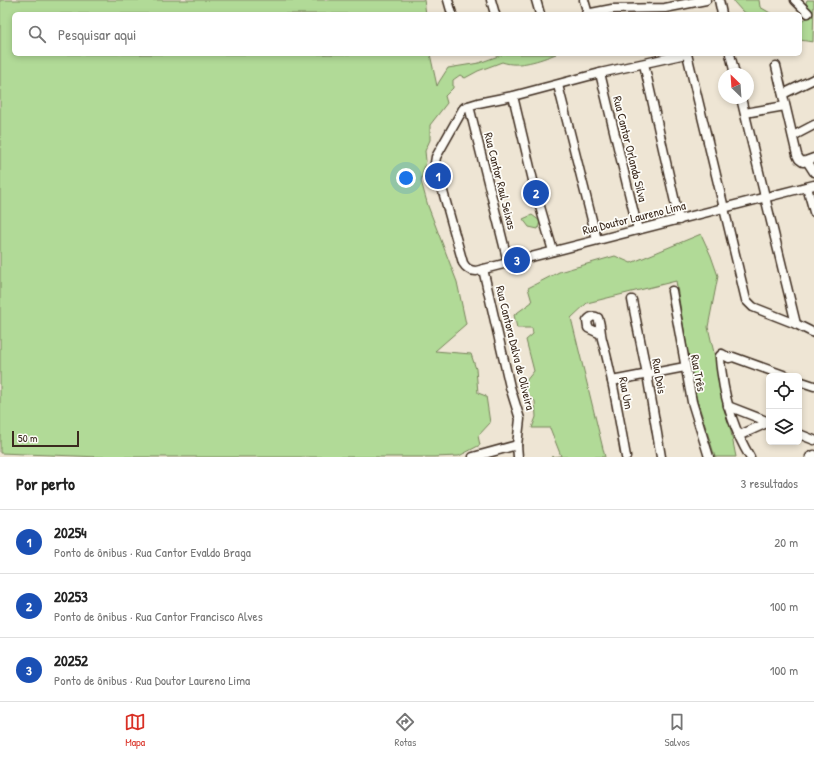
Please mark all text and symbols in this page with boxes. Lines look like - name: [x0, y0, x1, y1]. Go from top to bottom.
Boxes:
- search box: [12, 12, 802, 56]
- icon: search: [26, 23, 48, 45]
- text: Pesquisar aqui: [58, 24, 136, 45]
- north arrow: [718, 68, 754, 104]
- street label: Rua Cantor Orlando Silva: [609, 94, 652, 204]
- street label: Rua Cantor Raul Seixas: [480, 131, 521, 231]
- pin: 1: [425, 161, 451, 191]
- your location: [396, 168, 416, 188]
- pin: 2: [523, 178, 549, 208]
- street label: Rua Doutor Laureno Lima: [580, 196, 688, 239]
- pin: 3: [504, 245, 530, 275]
- street label: Rua Cantora Dalva de Oliveira: [492, 284, 539, 412]
- street label: Rua Três: [687, 353, 710, 393]
- street label: Rua Dois: [648, 357, 671, 395]
- map controls: [766, 373, 802, 445]
- button: locate: [766, 373, 802, 409]
- street label: Rua Um: [615, 375, 638, 410]
- button: layers: [766, 409, 802, 445]
- scale bar: [12, 429, 79, 448]
- text: 50 m: [18, 431, 38, 445]
- text: Por perto: [16, 472, 75, 495]
- text: 3 resultados: [740, 474, 798, 492]
- text: 20254: [54, 522, 87, 543]
- text: 1: [27, 533, 31, 551]
- text: 20 m: [774, 533, 798, 551]
- text: Ponto de ônibus · Rua Cantor Evaldo Braga: [54, 543, 251, 561]
- text: 20253: [54, 586, 88, 607]
- text: 2: [26, 597, 32, 615]
- text: 100 m: [770, 597, 798, 615]
- text: Ponto de ônibus · Rua Cantor Francisco Alves: [54, 607, 263, 625]
- text: 20252: [54, 650, 88, 671]
- text: 3: [26, 661, 32, 679]
- text: 100 m: [770, 661, 798, 679]
- text: Ponto de ônibus · Rua Doutor Laureno Lima: [54, 671, 250, 689]
- tab: Mapa: [124, 711, 146, 749]
- tab: Rotas: [394, 711, 416, 749]
- tab: Salvos: [665, 711, 690, 749]

